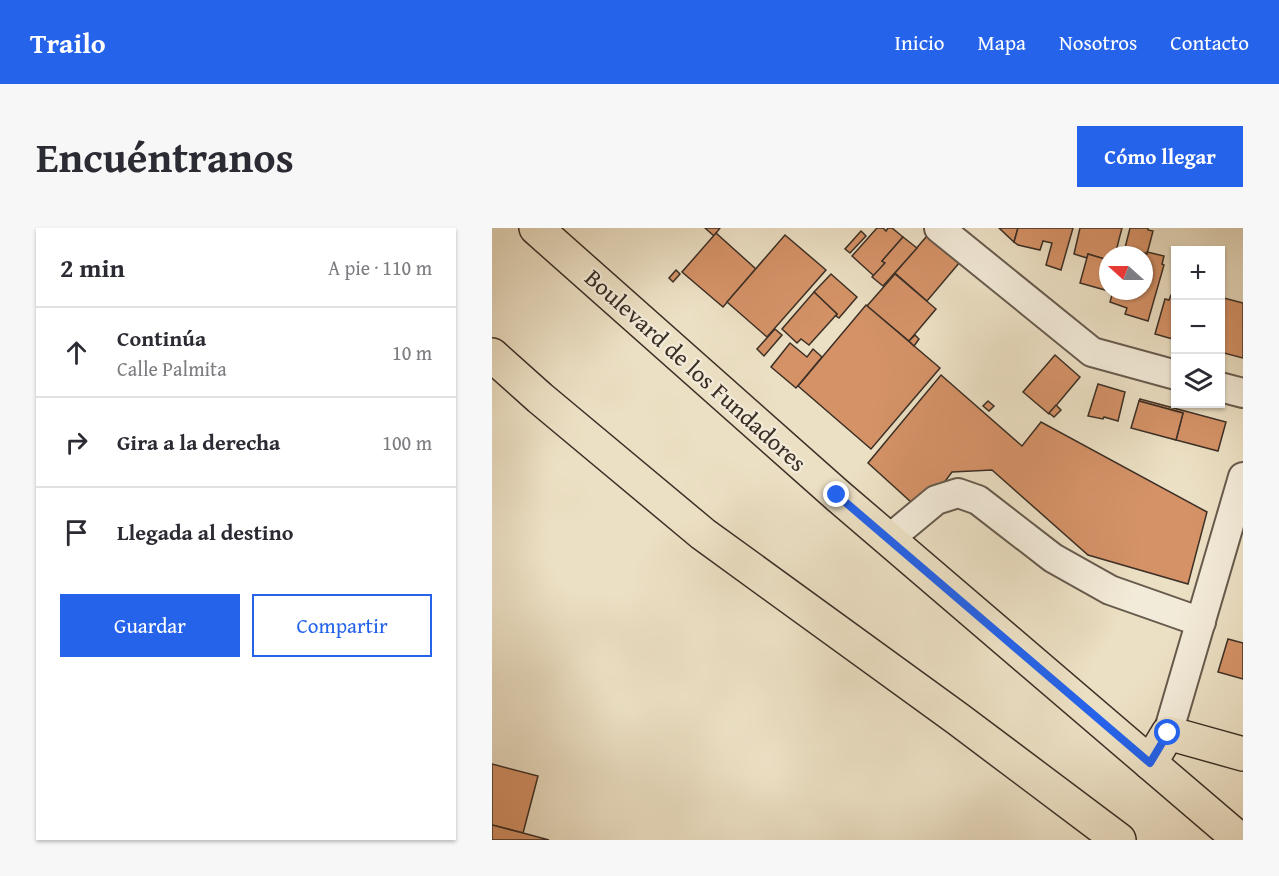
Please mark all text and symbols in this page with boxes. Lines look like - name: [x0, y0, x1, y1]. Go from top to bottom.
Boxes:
- text: Trailo: [30, 22, 106, 63]
- text: Inicio: [895, 27, 945, 58]
- text: Mapa: [978, 27, 1026, 58]
- text: Nosotros: [1059, 27, 1137, 58]
- text: Contacto: [1170, 27, 1249, 58]
- text: Encuéntranos: [36, 126, 294, 187]
- button: Cómo llegar: [1077, 126, 1243, 187]
- north arrow: [1099, 246, 1153, 300]
- map controls: [1171, 246, 1225, 408]
- button: +: [1171, 246, 1225, 300]
- text: 2 min: [60, 248, 125, 287]
- text: A pie · 110 m: [328, 253, 432, 282]
- street label: Boulevard de los Fundadores: [577, 261, 815, 479]
- button: −: [1171, 300, 1225, 354]
- text: Continúa: [117, 322, 206, 354]
- icon: ahead: [60, 336, 93, 369]
- text: 10 m: [392, 338, 432, 367]
- text: Calle Palmita: [117, 354, 227, 383]
- button: layers: [1171, 354, 1225, 408]
- icon: right: [60, 426, 93, 459]
- text: Gira a la derecha: [117, 426, 280, 458]
- text: 100 m: [382, 428, 432, 457]
- route end: [823, 481, 849, 507]
- icon: arrive: [60, 516, 93, 549]
- text: Llegada al destino: [117, 516, 293, 548]
- button: Guardar: [60, 594, 240, 657]
- button: Compartir: [252, 594, 432, 657]
- route start: [1154, 719, 1180, 745]

